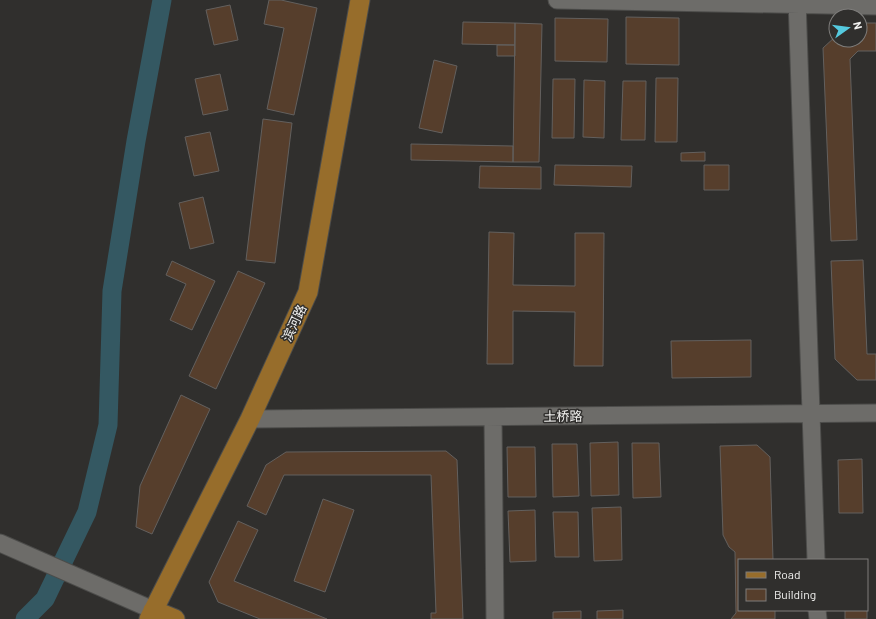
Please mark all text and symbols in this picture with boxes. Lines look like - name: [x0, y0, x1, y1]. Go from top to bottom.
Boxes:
- north arrow: [828, 8, 868, 48]
- text: N: [851, 20, 865, 31]
- street label: 滨河路: [279, 302, 309, 344]
- street label: 土桥路: [543, 408, 583, 424]
- legend: [738, 559, 868, 611]
- text: Road: [774, 567, 801, 581]
- text: Building: [774, 587, 816, 601]

